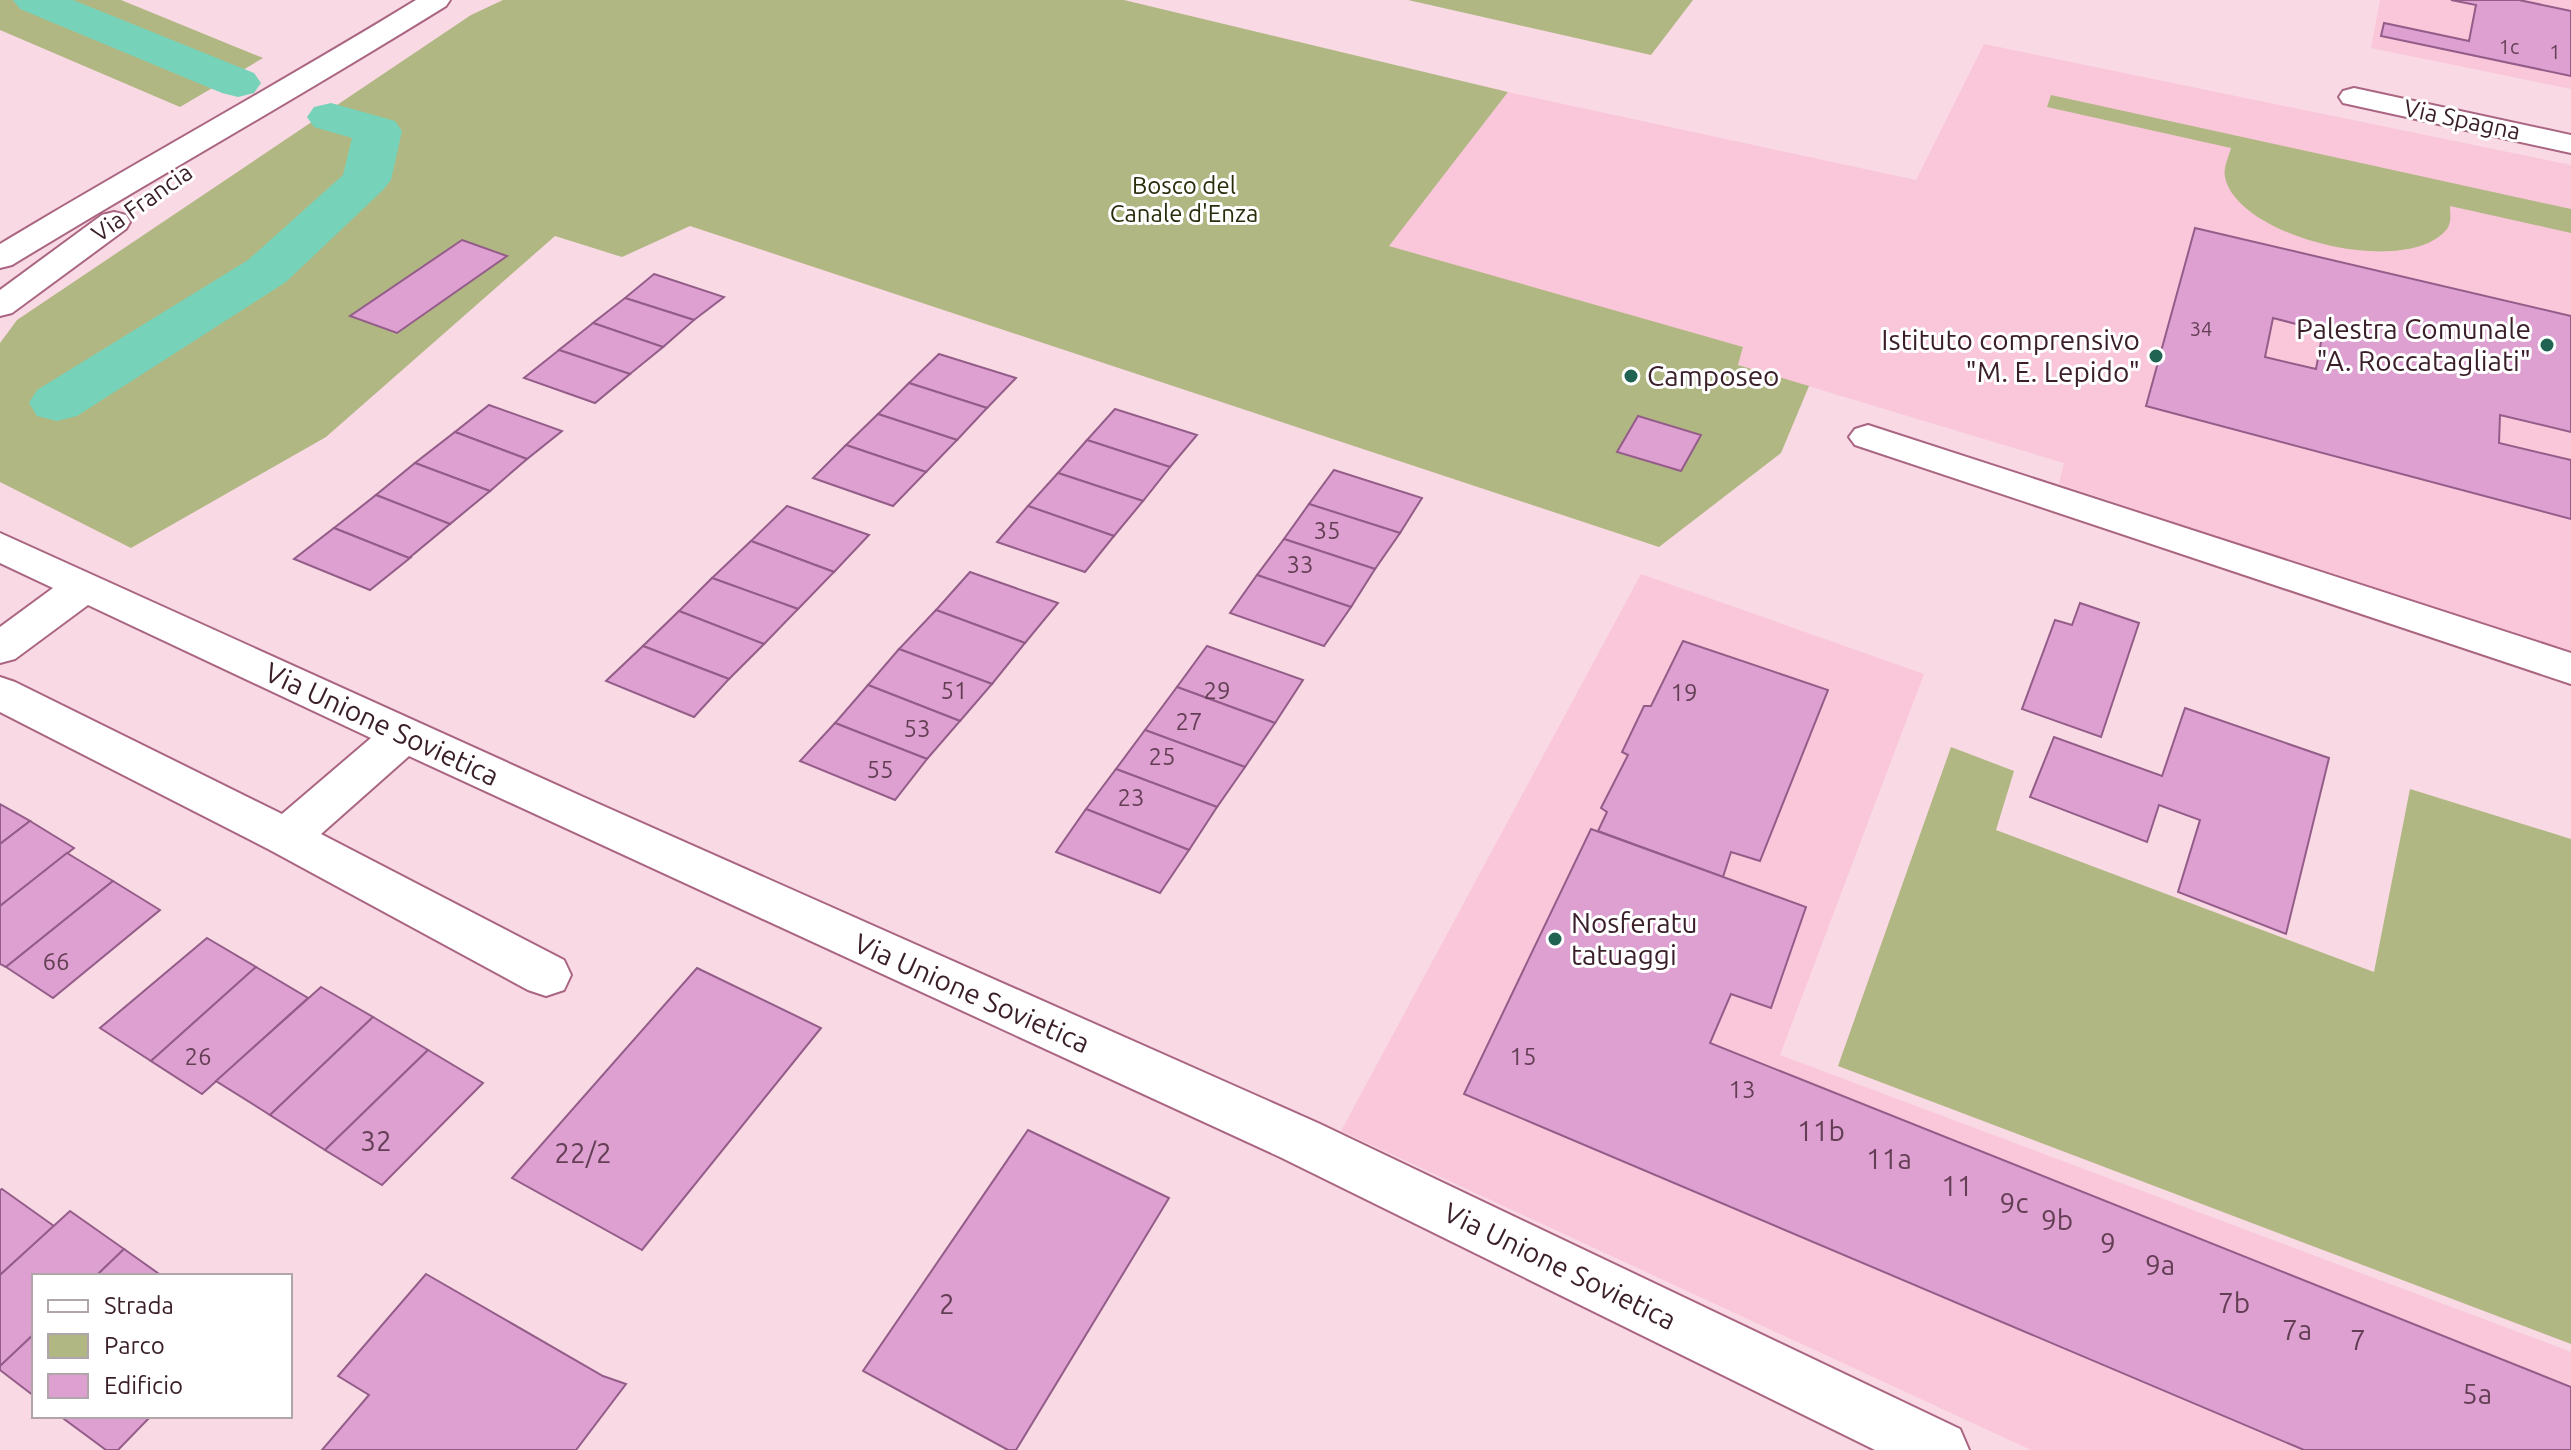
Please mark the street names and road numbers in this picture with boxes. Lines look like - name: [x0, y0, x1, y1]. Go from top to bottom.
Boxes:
- street label: Via Spagna: [2401, 94, 2523, 145]
- street label: Via Francia: [86, 158, 197, 247]
- street label: Via Unione Sovietica: [260, 656, 504, 791]
- street label: Via Unione Sovietica: [850, 927, 1095, 1058]
- street label: Via Unione Sovietica: [1439, 1196, 1681, 1335]

